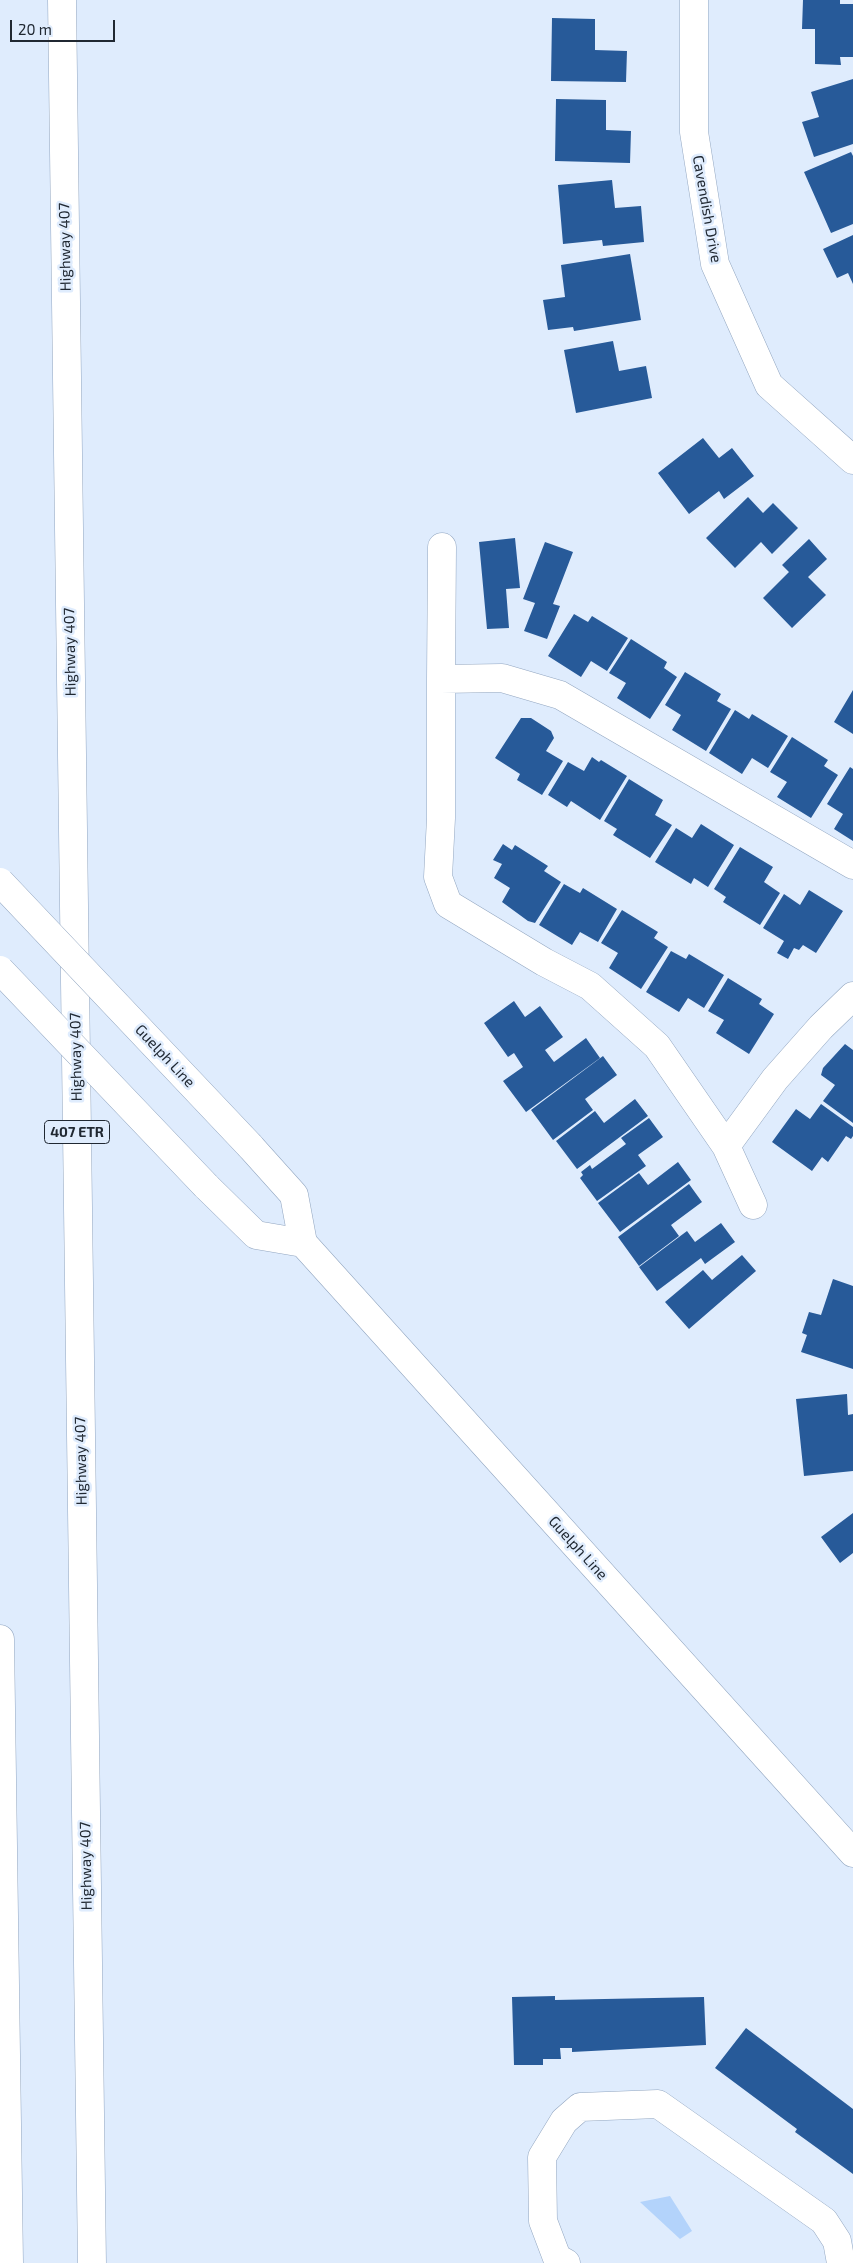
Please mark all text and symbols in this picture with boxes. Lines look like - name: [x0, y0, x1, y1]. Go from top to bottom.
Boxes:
- scale bar: [12, 10, 118, 42]
- text: 20 m: [18, 20, 52, 38]
- street label: Cavendish Drive: [689, 154, 725, 264]
- street label: Highway 407: [55, 203, 75, 291]
- street label: Highway 407: [60, 608, 80, 696]
- street label: Highway 407: [66, 1013, 86, 1101]
- street label: Guelph Line: [131, 1021, 199, 1091]
- road number: 407 ETR: [44, 1120, 110, 1144]
- street label: Highway 407: [71, 1417, 91, 1505]
- street label: Guelph Line: [545, 1512, 611, 1584]
- street label: Highway 407: [76, 1822, 96, 1910]

